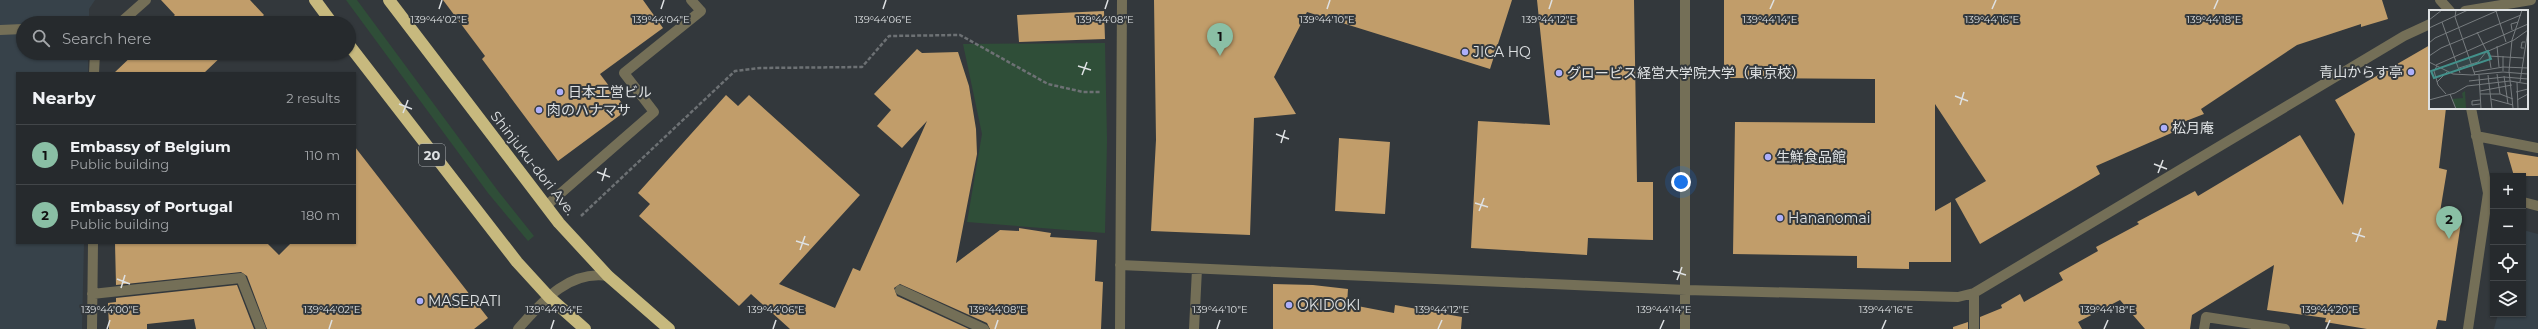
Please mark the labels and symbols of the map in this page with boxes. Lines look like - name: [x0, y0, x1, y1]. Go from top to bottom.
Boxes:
- inset map: [2429, 10, 2528, 109]
- text: 139°44'02"E: [411, 13, 468, 26]
- text: 139°44'04"E: [632, 13, 690, 26]
- text: 139°44'06"E: [854, 13, 912, 26]
- text: 139°44'08"E: [1076, 13, 1134, 26]
- text: 139°44'10"E: [1299, 13, 1355, 26]
- text: 139°44'12"E: [1522, 13, 1576, 26]
- text: 139°44'14"E: [1743, 13, 1798, 26]
- text: 139°44'16"E: [1965, 13, 2020, 26]
- text: 139°44'18"E: [2186, 13, 2242, 26]
- pin: 1: [1207, 23, 1233, 56]
- place label: JICA HQ: [1472, 43, 1531, 61]
- marker: JICA HQ: [1460, 47, 1470, 57]
- place label: 青山からす亭: [2319, 63, 2403, 81]
- place label: グロービス経営大学院大学（東京校）: [1567, 64, 1805, 82]
- marker: 青山からす亭: [2406, 67, 2416, 77]
- marker: グロービス経営大学院大学（東京校）: [1554, 68, 1564, 78]
- place label: 日本工営ビル: [568, 83, 652, 101]
- marker: 日本工営ビル: [555, 87, 565, 97]
- place label: 肉のハナマサ: [547, 101, 631, 119]
- marker: 肉のハナマサ: [534, 105, 544, 115]
- street label: Shinjuku-dori Ave.: [487, 107, 579, 219]
- place label: 松月庵: [2172, 119, 2214, 137]
- marker: 松月庵: [2159, 123, 2169, 133]
- road number: 20: [419, 144, 445, 166]
- place label: 生鮮食品館: [1776, 148, 1846, 166]
- marker: 生鮮食品館: [1763, 152, 1773, 162]
- your location: [1671, 172, 1691, 192]
- pin: 2: [2436, 206, 2462, 239]
- place label: Hananomai: [1788, 209, 1871, 227]
- marker: Hananomai: [1775, 213, 1785, 223]
- place label: MASERATI: [428, 292, 501, 310]
- marker: MASERATI: [415, 296, 425, 306]
- place label: OKIDOKI: [1297, 296, 1360, 314]
- marker: OKIDOKI: [1284, 300, 1294, 310]
- text: 139°44'00"E: [81, 303, 139, 316]
- text: 139°44'02"E: [304, 303, 361, 316]
- text: 139°44'04"E: [525, 303, 583, 316]
- text: 139°44'06"E: [747, 303, 805, 316]
- text: 139°44'08"E: [969, 303, 1027, 316]
- text: 139°44'10"E: [1192, 303, 1248, 316]
- text: 139°44'12"E: [1415, 303, 1469, 316]
- text: 139°44'14"E: [1637, 303, 1692, 316]
- text: 139°44'16"E: [1859, 303, 1914, 316]
- text: 139°44'18"E: [2080, 303, 2136, 316]
- text: 139°44'20"E: [2301, 303, 2359, 316]

